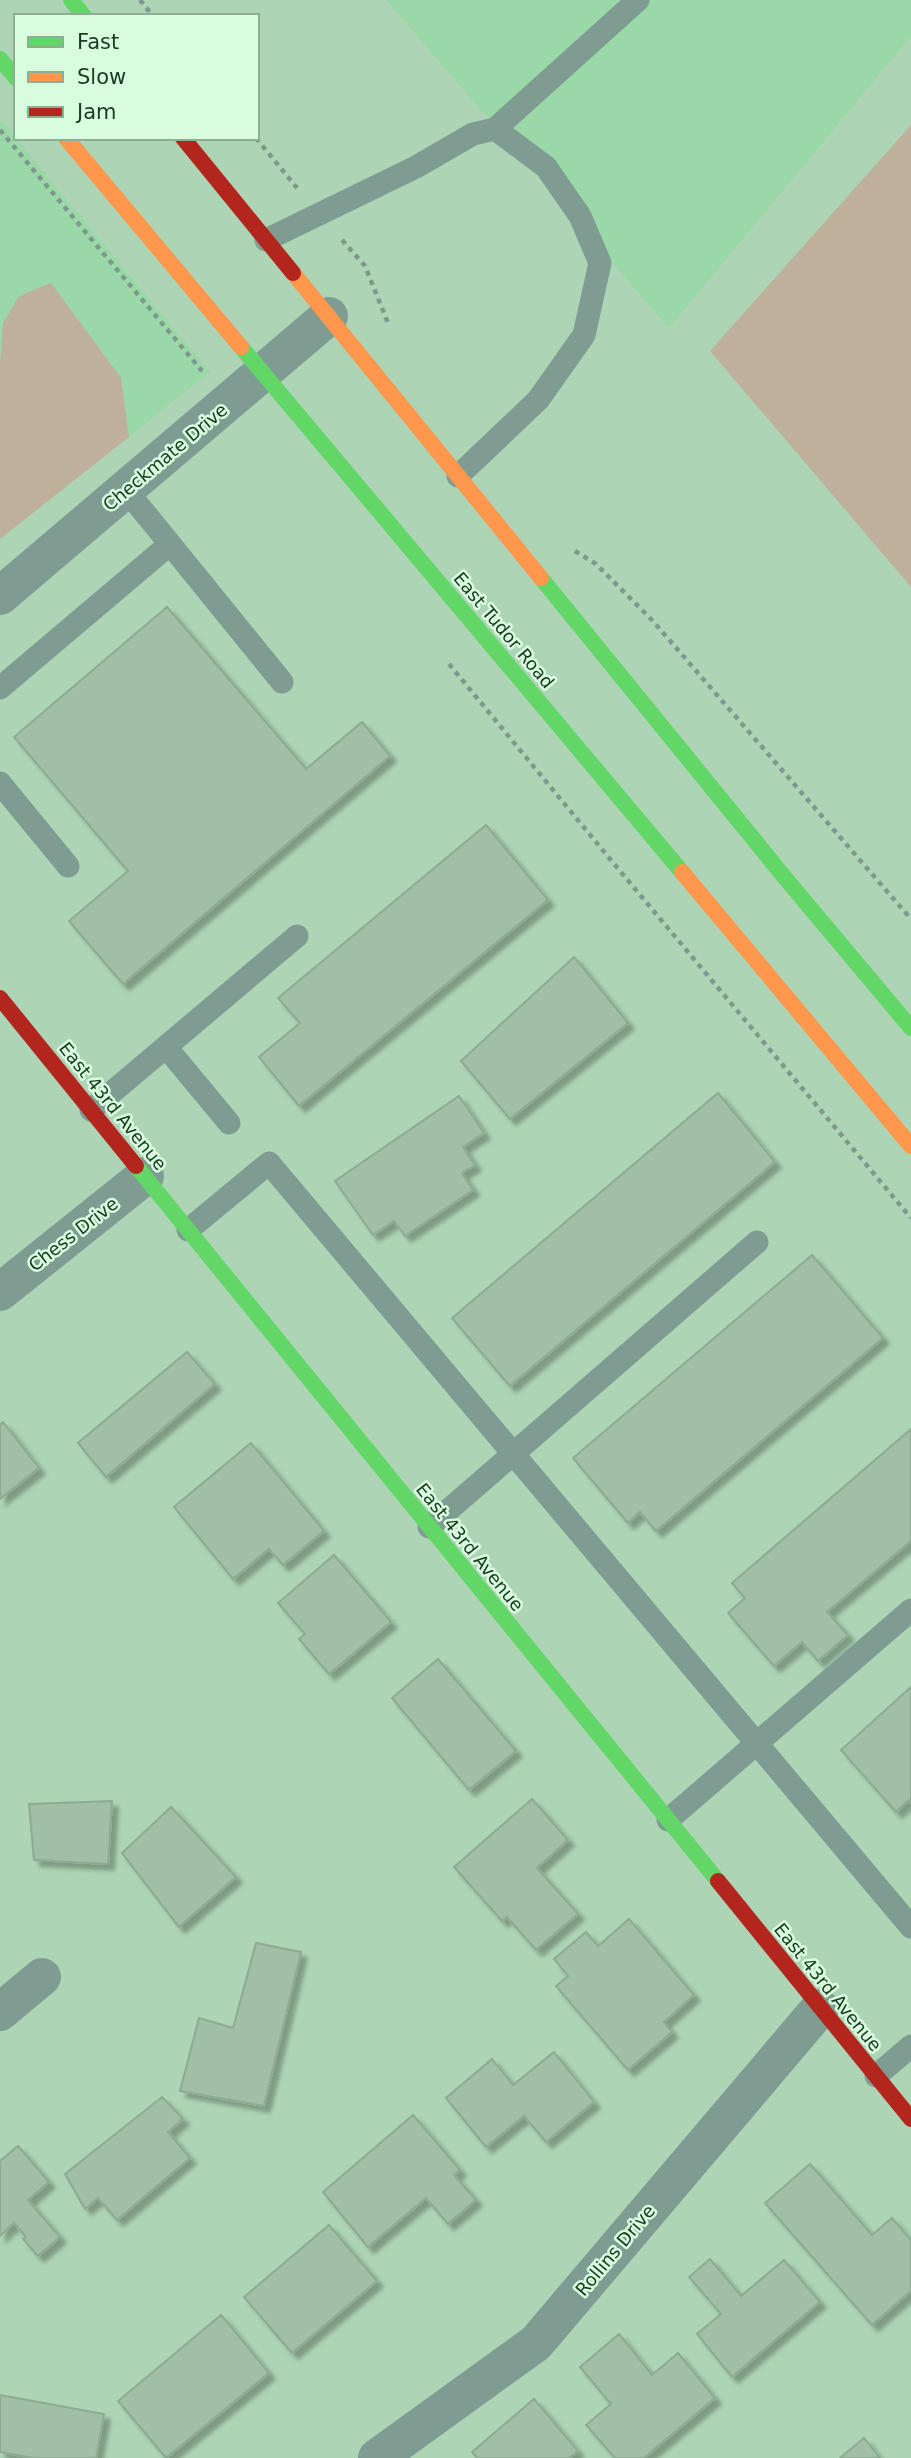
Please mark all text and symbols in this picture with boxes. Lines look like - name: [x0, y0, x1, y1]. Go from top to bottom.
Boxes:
- legend: [14, 14, 259, 140]
- text: Fast: [77, 30, 119, 54]
- text: Slow: [77, 65, 126, 89]
- text: Jam: [75, 100, 117, 124]
- street label: Checkmate Drive: [99, 399, 231, 515]
- street label: East Tudor Road: [449, 568, 559, 692]
- street label: East 43rd Avenue: [55, 1038, 171, 1174]
- street label: Chess Drive: [24, 1193, 122, 1275]
- street label: East 43rd Avenue: [412, 1479, 528, 1615]
- street label: East 43rd Avenue: [770, 1919, 886, 2055]
- street label: Rollins Drive: [571, 2200, 659, 2300]

